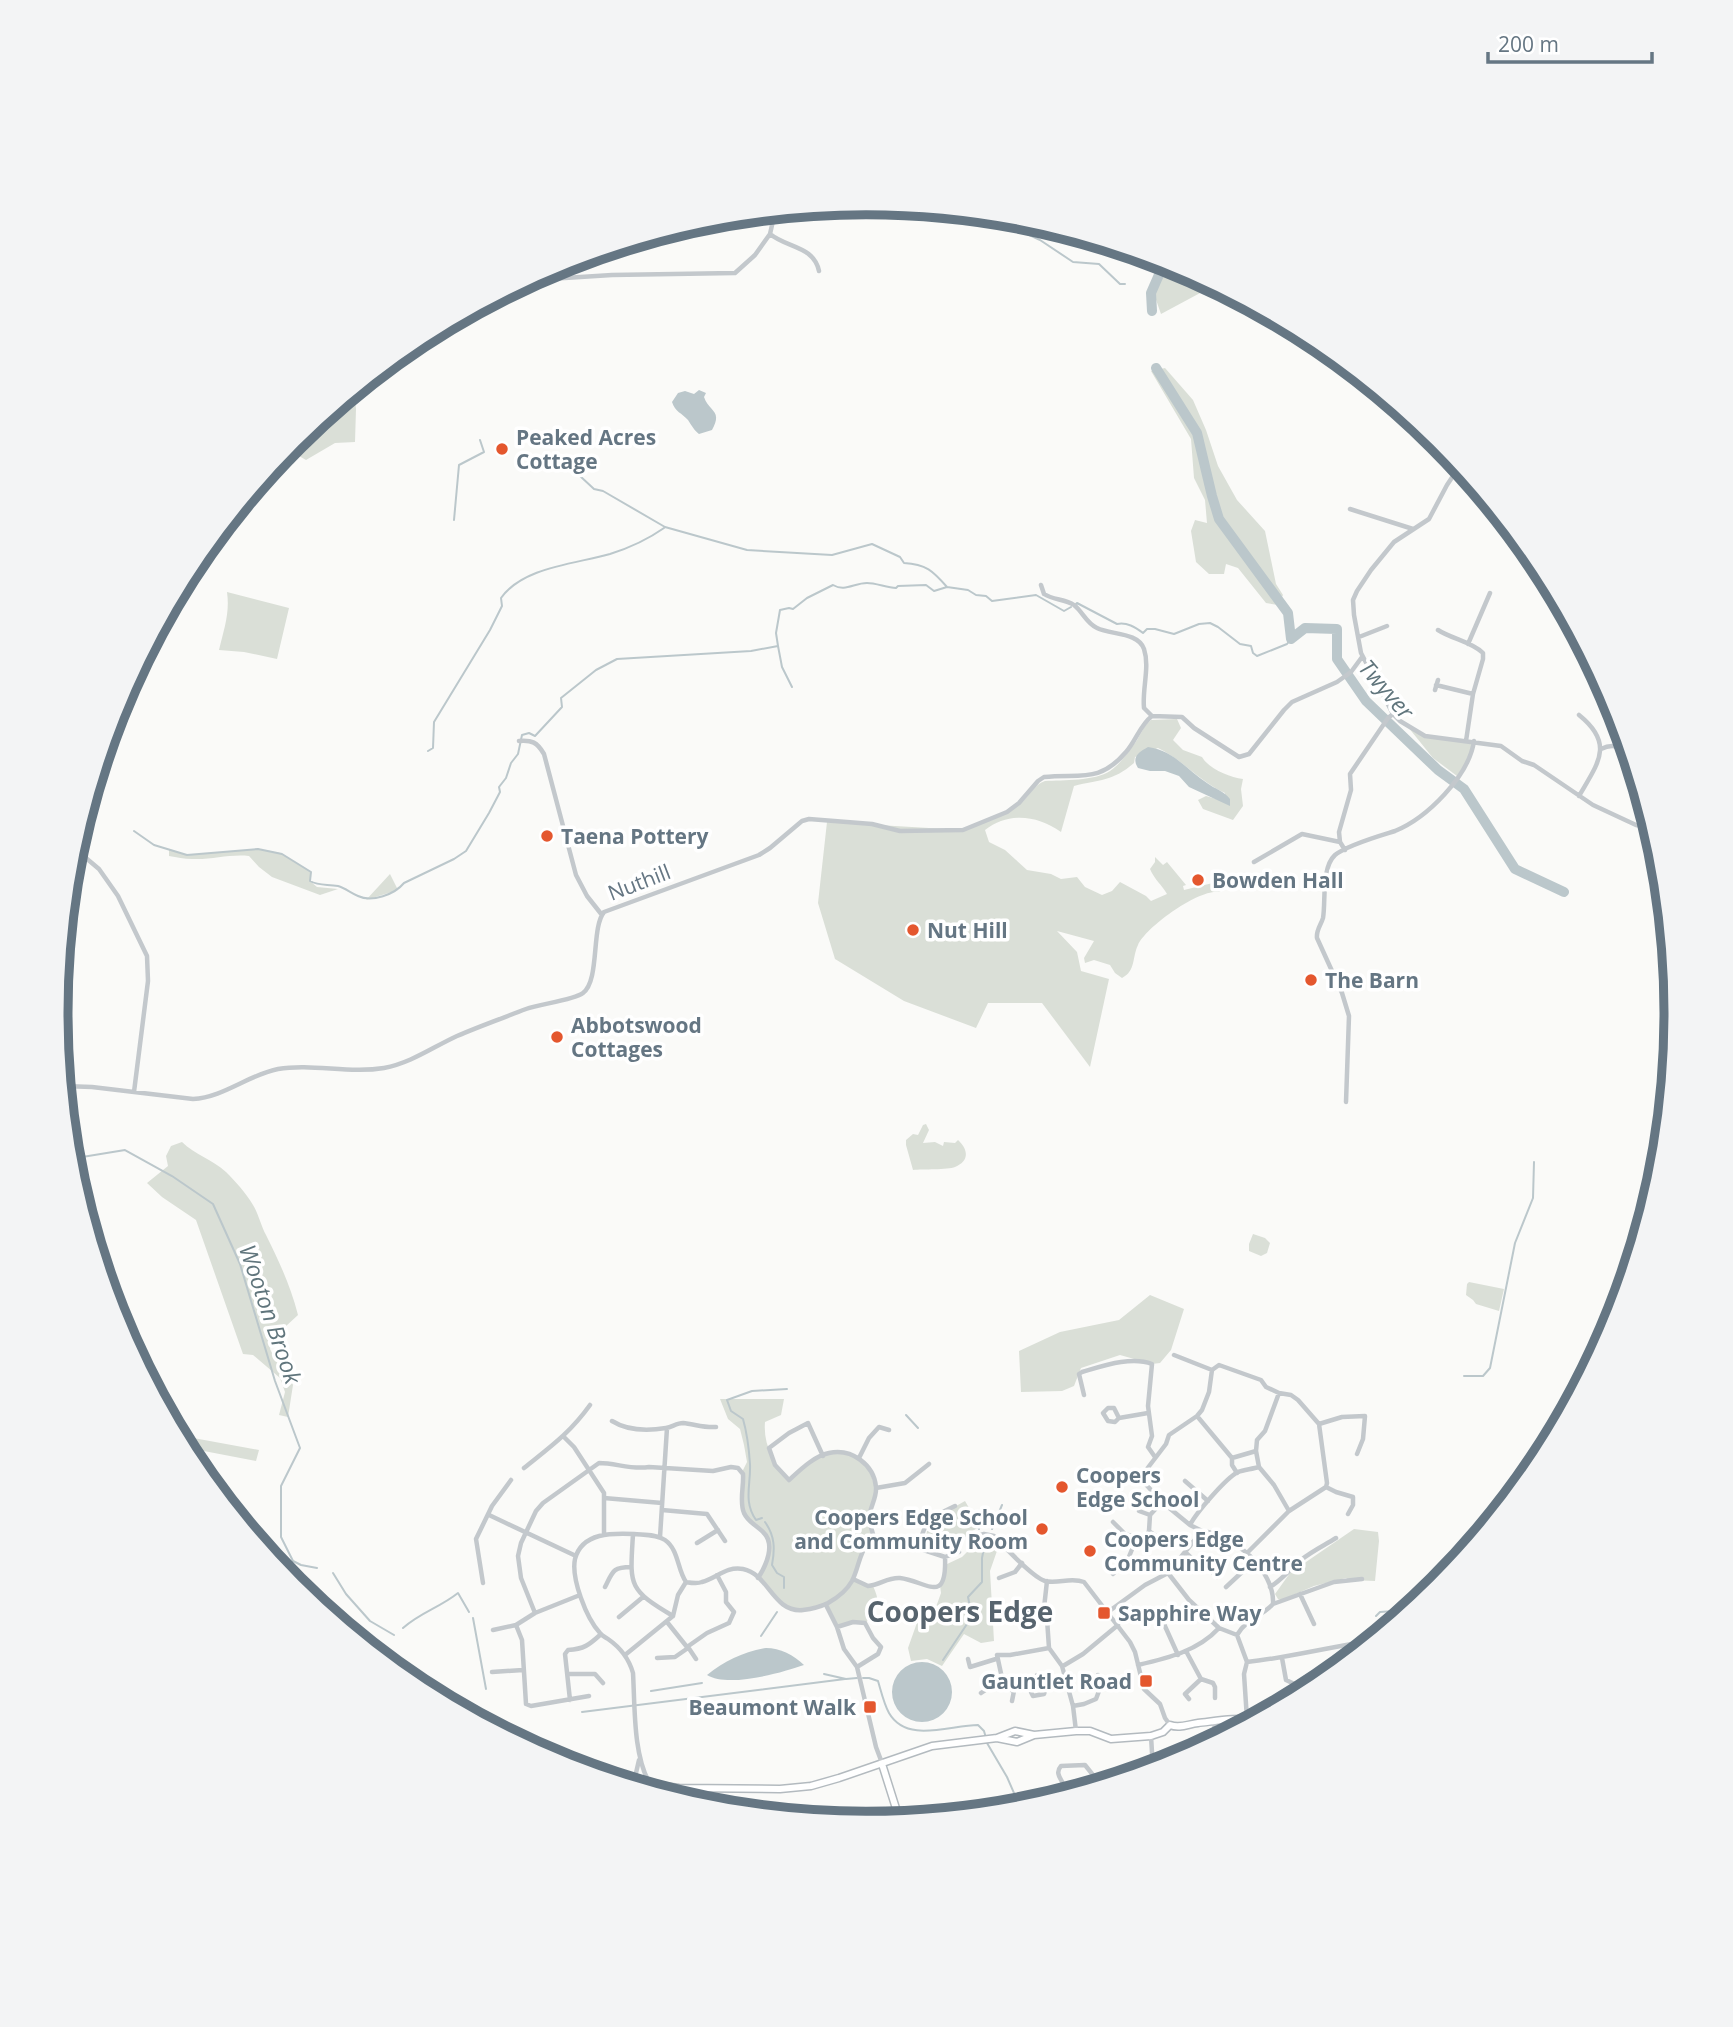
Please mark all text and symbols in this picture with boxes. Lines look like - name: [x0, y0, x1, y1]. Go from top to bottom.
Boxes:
- scale bar: [1488, 21, 1652, 65]
- text: 200 m: [1498, 30, 1559, 58]
- place label: Peaked Acres Cottage: [516, 423, 656, 475]
- marker: Peaked Acres Cottage: [494, 441, 510, 457]
- water label: Twyver: [1352, 652, 1423, 726]
- place label: Taena Pottery: [561, 822, 709, 850]
- marker: Taena Pottery: [539, 828, 555, 844]
- street label: Nuthill: [604, 857, 674, 907]
- place label: Bowden Hall: [1212, 866, 1344, 894]
- marker: Bowden Hall: [1190, 872, 1206, 888]
- place label: Nut Hill: [927, 916, 1008, 944]
- marker: Nut Hill: [905, 922, 921, 938]
- place label: The Barn: [1325, 966, 1419, 994]
- marker: The Barn: [1303, 972, 1319, 988]
- place label: Abbotswood Cottages: [571, 1011, 702, 1063]
- marker: Abbotswood Cottages: [549, 1029, 565, 1045]
- water label: Wooton Brook: [232, 1240, 310, 1389]
- place label: Coopers Edge School: [1076, 1461, 1199, 1513]
- marker: Coopers Edge School: [1054, 1479, 1070, 1495]
- place label: Coopers Edge School and Community Room: [794, 1503, 1028, 1555]
- marker: Coopers Edge School and Community Room: [1034, 1521, 1050, 1537]
- place label: Coopers Edge Community Centre: [1104, 1525, 1303, 1577]
- marker: Coopers Edge Community Centre: [1082, 1543, 1098, 1559]
- district label: Coopers Edge: [867, 1592, 1053, 1630]
- place label: Sapphire Way: [1118, 1599, 1261, 1627]
- marker: Sapphire Way: [1096, 1605, 1112, 1621]
- place label: Gauntlet Road: [981, 1667, 1132, 1695]
- marker: Gauntlet Road: [1138, 1673, 1154, 1689]
- place label: Beaumont Walk: [689, 1693, 857, 1721]
- marker: Beaumont Walk: [862, 1699, 878, 1715]

